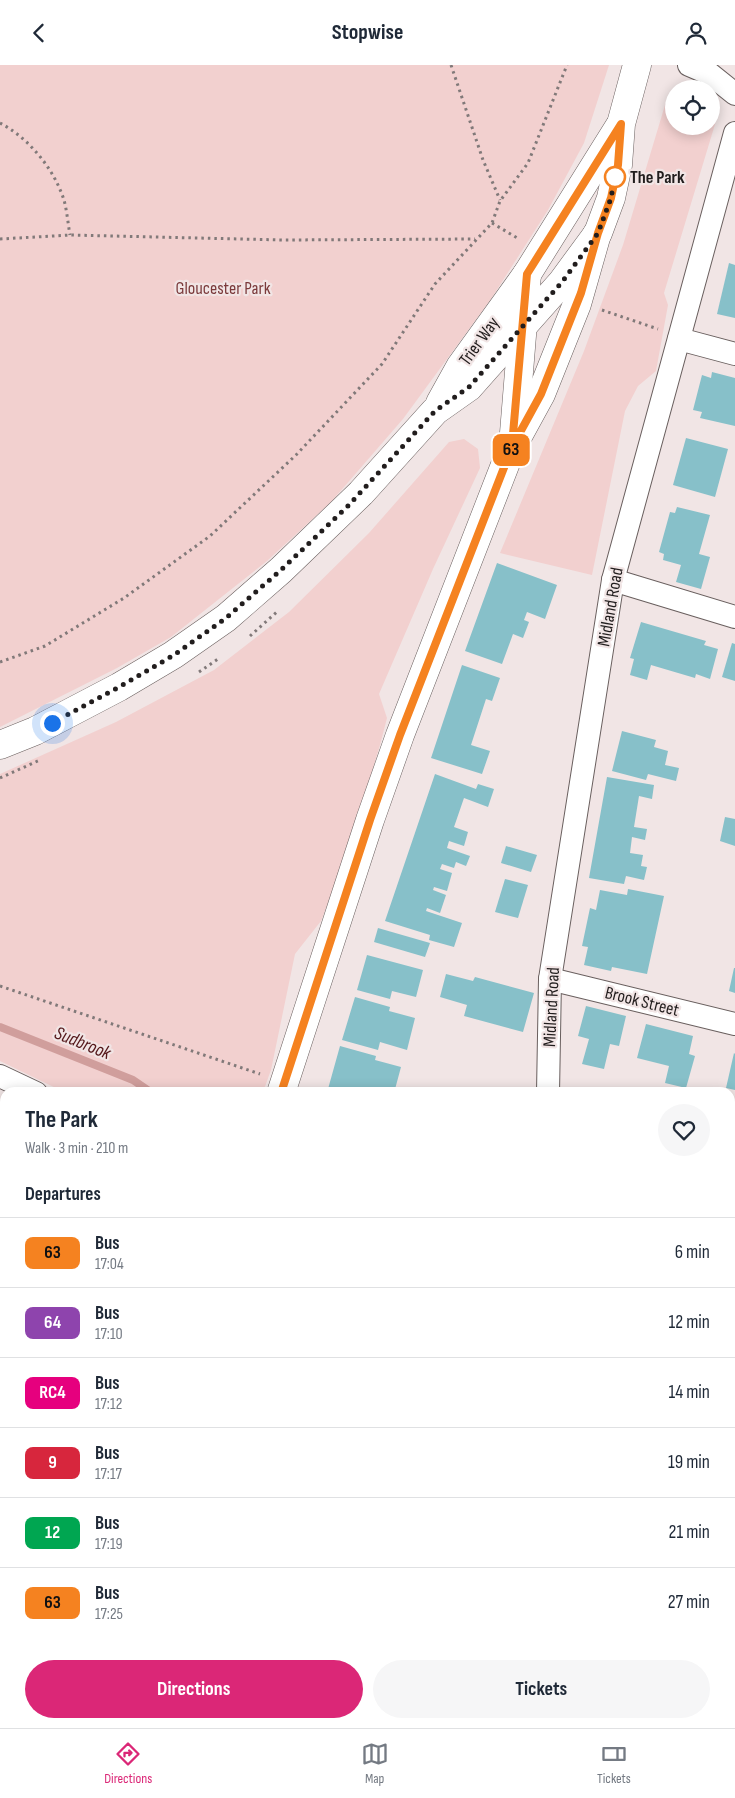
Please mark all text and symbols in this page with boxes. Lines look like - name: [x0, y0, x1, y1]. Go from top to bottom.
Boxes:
- icon: back: [25, 19, 53, 47]
- text: Stopwise: [332, 19, 403, 46]
- icon: person: [682, 19, 710, 47]
- map controls: [665, 80, 720, 135]
- button: locate: [665, 80, 720, 135]
- marker: The Park: [604, 166, 626, 188]
- place label: The Park: [630, 167, 685, 188]
- park label: Gloucester Park: [175, 278, 271, 299]
- street label: Trier Way: [455, 313, 504, 370]
- line badge: 63: [488, 434, 534, 466]
- text: 63: [503, 439, 519, 460]
- street label: Midland Road: [593, 566, 628, 648]
- your location: [40, 711, 65, 736]
- street label: Midland Road: [539, 967, 564, 1047]
- street label: Brook Street: [603, 982, 682, 1021]
- water label: Sudbrook: [51, 1022, 115, 1065]
- button: heart: [658, 1104, 710, 1156]
- text: The Park: [25, 1105, 98, 1134]
- text: Walk · 3 min · 210 m: [25, 1139, 128, 1158]
- text: Departures: [25, 1183, 101, 1206]
- text: Bus: [95, 1232, 120, 1255]
- text: 6 min: [675, 1241, 710, 1264]
- text: 63: [44, 1242, 61, 1263]
- text: 17:04: [95, 1255, 124, 1274]
- text: Bus: [95, 1302, 120, 1325]
- text: 12 min: [668, 1311, 710, 1334]
- text: 64: [44, 1312, 61, 1333]
- text: 17:10: [95, 1325, 123, 1344]
- text: Bus: [95, 1372, 120, 1395]
- text: 14 min: [669, 1381, 710, 1404]
- text: RC4: [39, 1382, 66, 1403]
- text: 17:12: [95, 1395, 122, 1414]
- text: Bus: [95, 1442, 120, 1465]
- text: 19 min: [668, 1451, 710, 1474]
- text: 9: [48, 1452, 57, 1473]
- text: 17:17: [95, 1465, 122, 1484]
- text: Bus: [95, 1512, 120, 1535]
- text: 21 min: [669, 1521, 710, 1544]
- text: 12: [45, 1522, 60, 1543]
- text: 17:19: [95, 1535, 123, 1554]
- text: Bus: [95, 1582, 120, 1605]
- text: 27 min: [668, 1591, 710, 1614]
- text: 63: [44, 1592, 61, 1613]
- text: 17:25: [95, 1605, 123, 1624]
- button: Directions: [25, 1660, 363, 1718]
- button: Tickets: [373, 1660, 710, 1718]
- tab: Directions: [104, 1740, 152, 1787]
- tab: Map: [361, 1740, 389, 1787]
- tab: Tickets: [597, 1740, 631, 1787]

